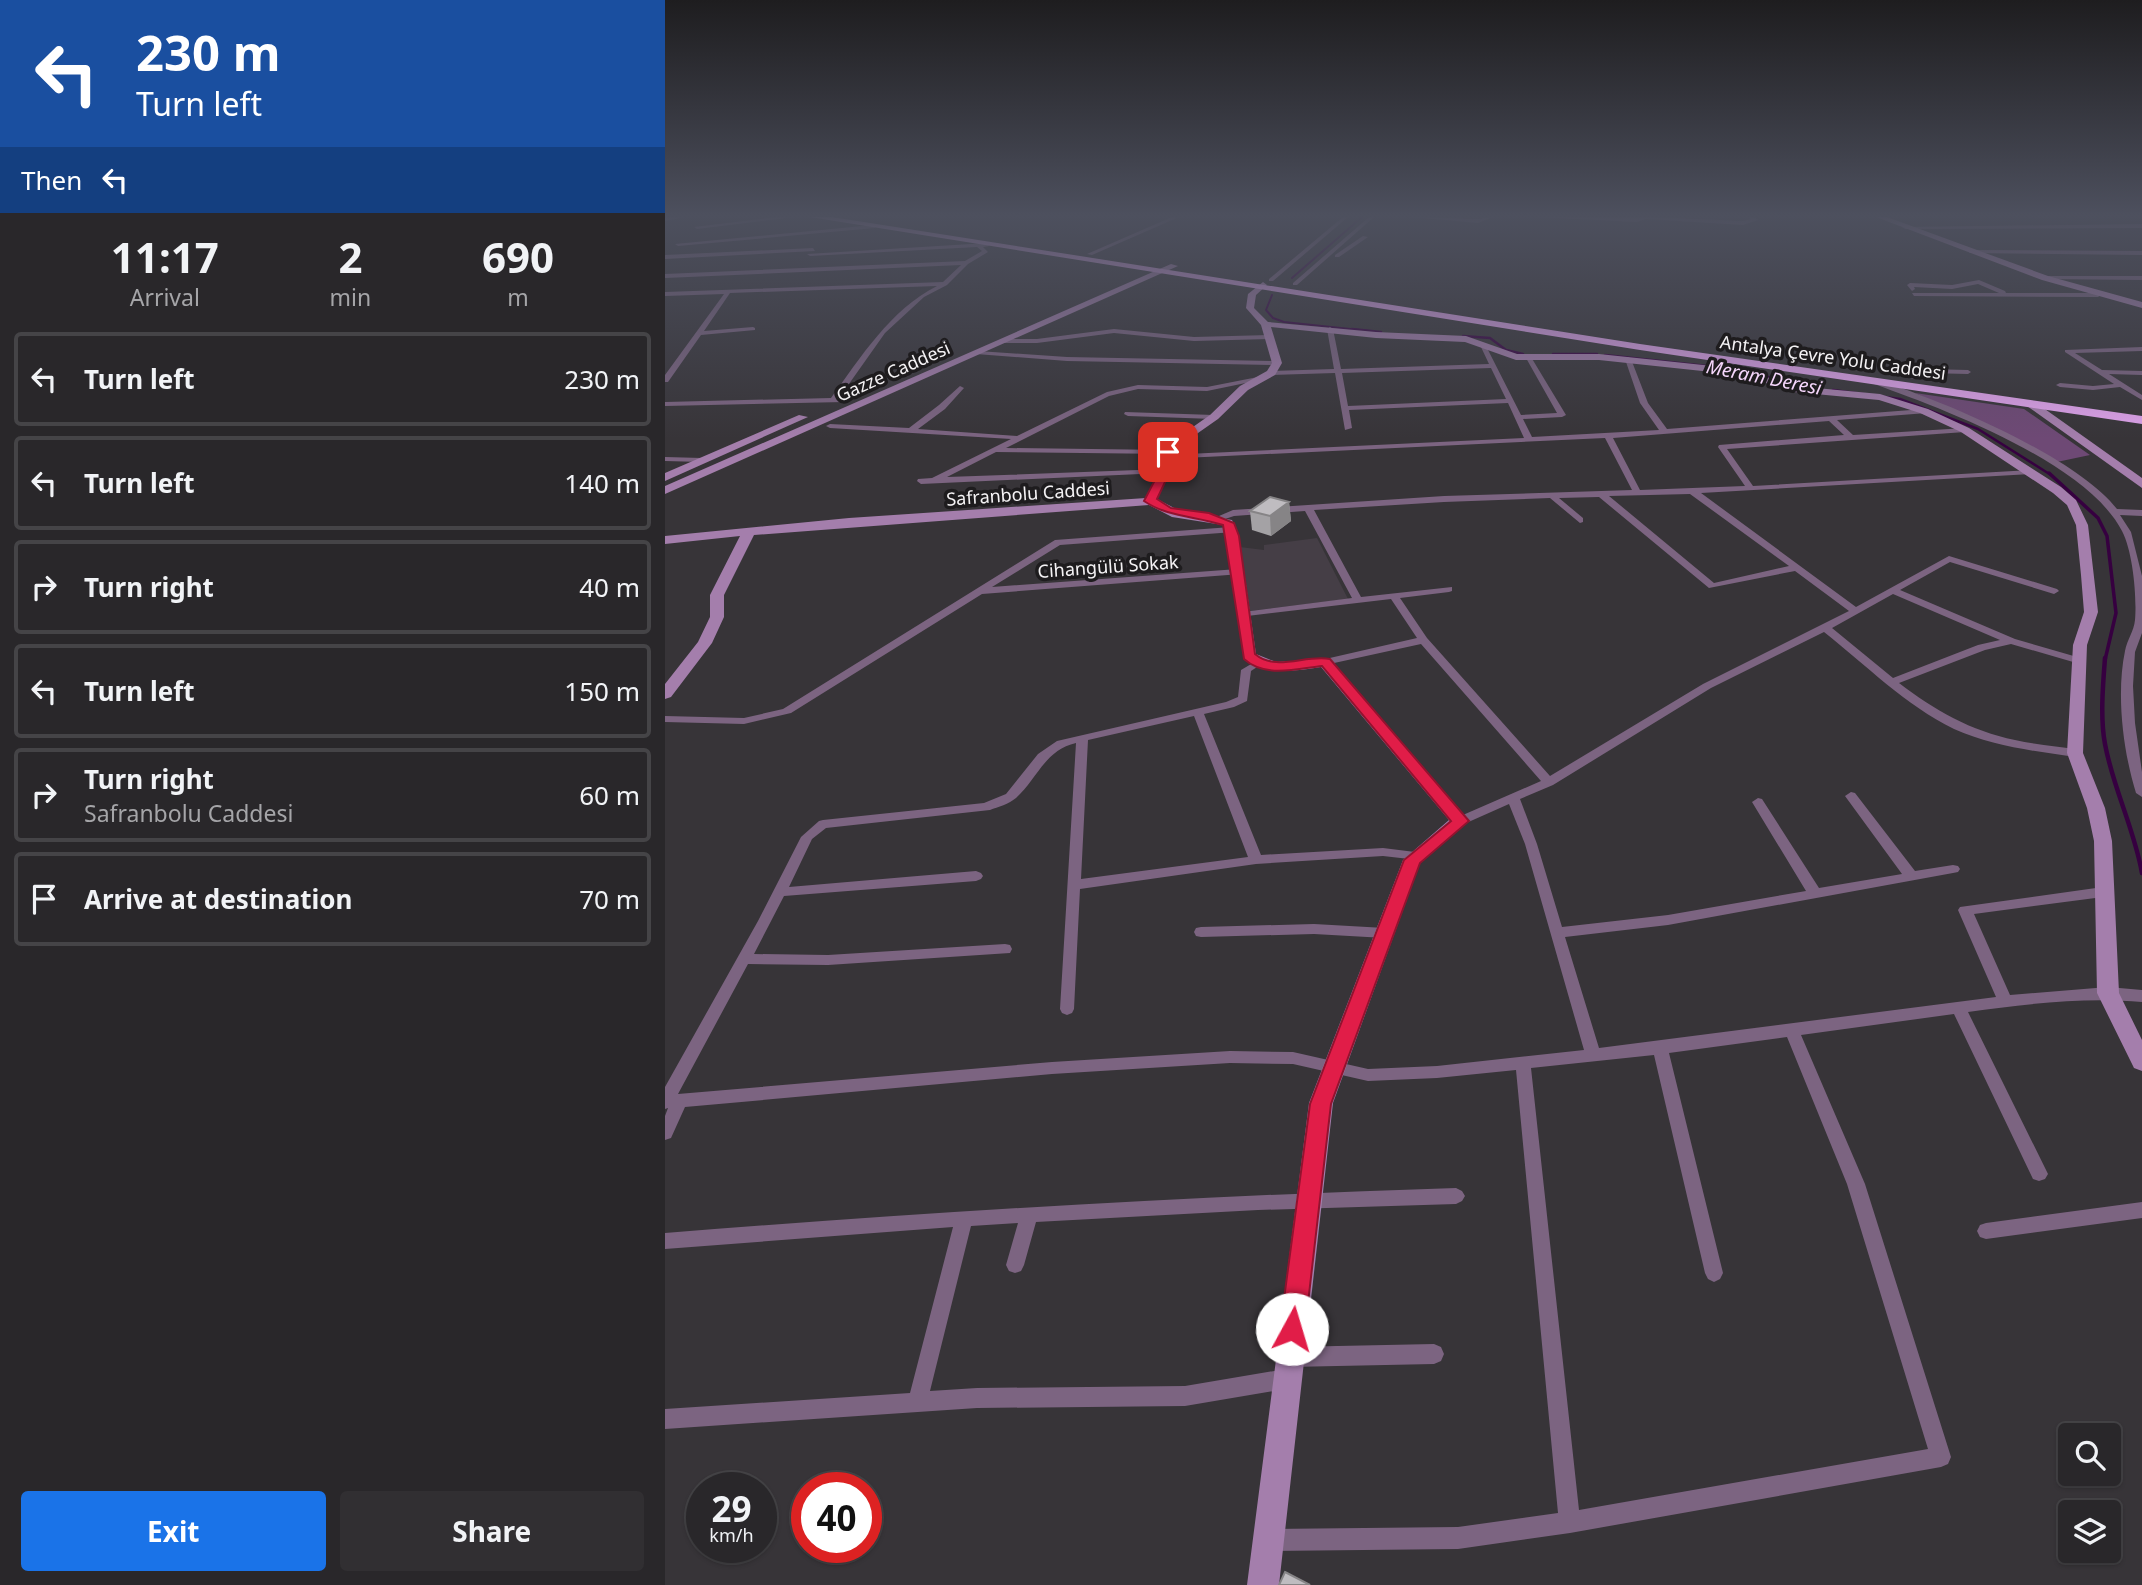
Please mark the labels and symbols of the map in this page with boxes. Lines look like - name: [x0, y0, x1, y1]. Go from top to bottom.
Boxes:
- street label: Antalya Çevre Yolu Caddesi: [1719, 329, 1947, 385]
- street label: Gazze Caddesi: [832, 335, 954, 407]
- water label: Meram Deresi: [1704, 353, 1825, 401]
- pin: [1138, 422, 1198, 482]
- street label: Safranbolu Caddesi: [945, 475, 1111, 511]
- street label: Cihangülü Sokak: [1037, 549, 1180, 583]
- position arrow: [1255, 1292, 1329, 1366]
- speed limit sign: 40: [791, 1472, 882, 1563]

